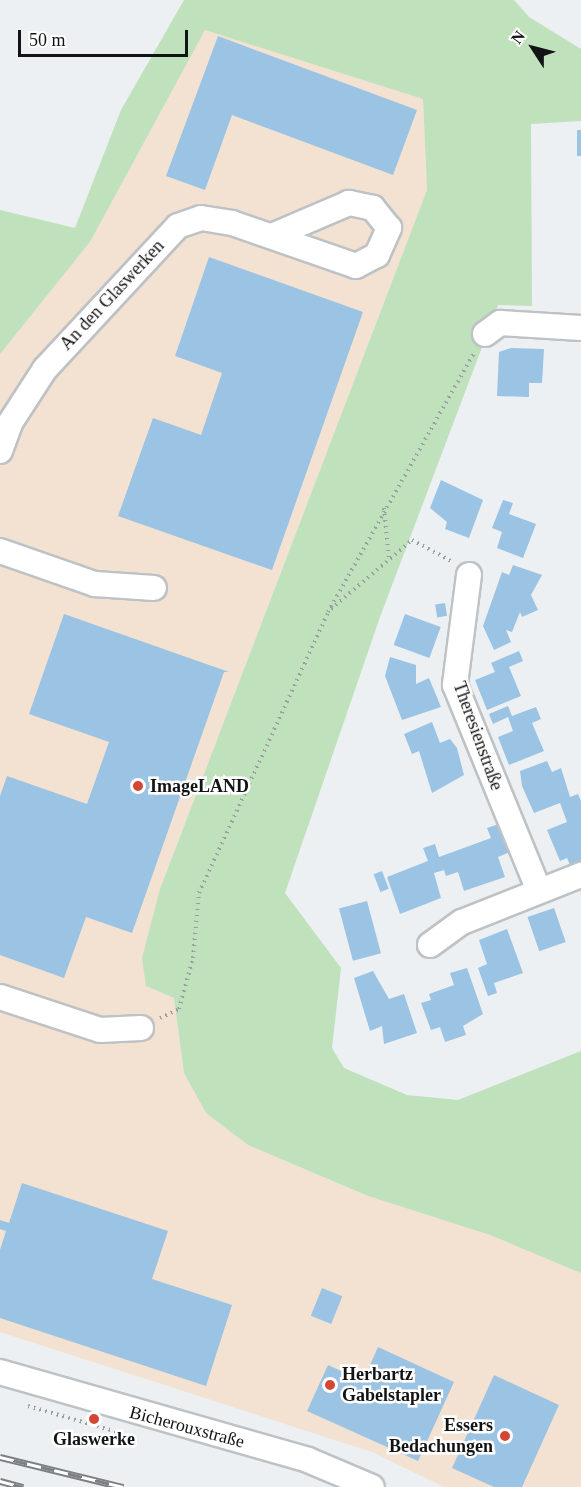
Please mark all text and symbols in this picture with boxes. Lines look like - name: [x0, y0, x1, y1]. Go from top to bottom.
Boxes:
- scale bar: [21, 18, 190, 56]
- north arrow: [503, 18, 563, 78]
- text: N: [508, 27, 528, 47]
- text: 50 m: [29, 30, 66, 50]
- street label: An den Glaswerken: [55, 235, 169, 355]
- street label: Theresienstraße: [448, 679, 508, 793]
- place label: ImageLAND: [150, 775, 249, 797]
- marker: ImageLAND: [131, 779, 145, 793]
- place label: Herbartz Gabelstapler: [342, 1364, 441, 1406]
- marker: Herbartz Gabelstapler: [323, 1378, 337, 1392]
- street label: Bicherouxstraße: [127, 1401, 247, 1453]
- marker: Glaswerke: [87, 1412, 101, 1426]
- place label: Essers Bedachungen: [389, 1415, 493, 1458]
- place label: Glaswerke: [53, 1428, 135, 1450]
- marker: Essers Bedachungen: [498, 1429, 512, 1443]

